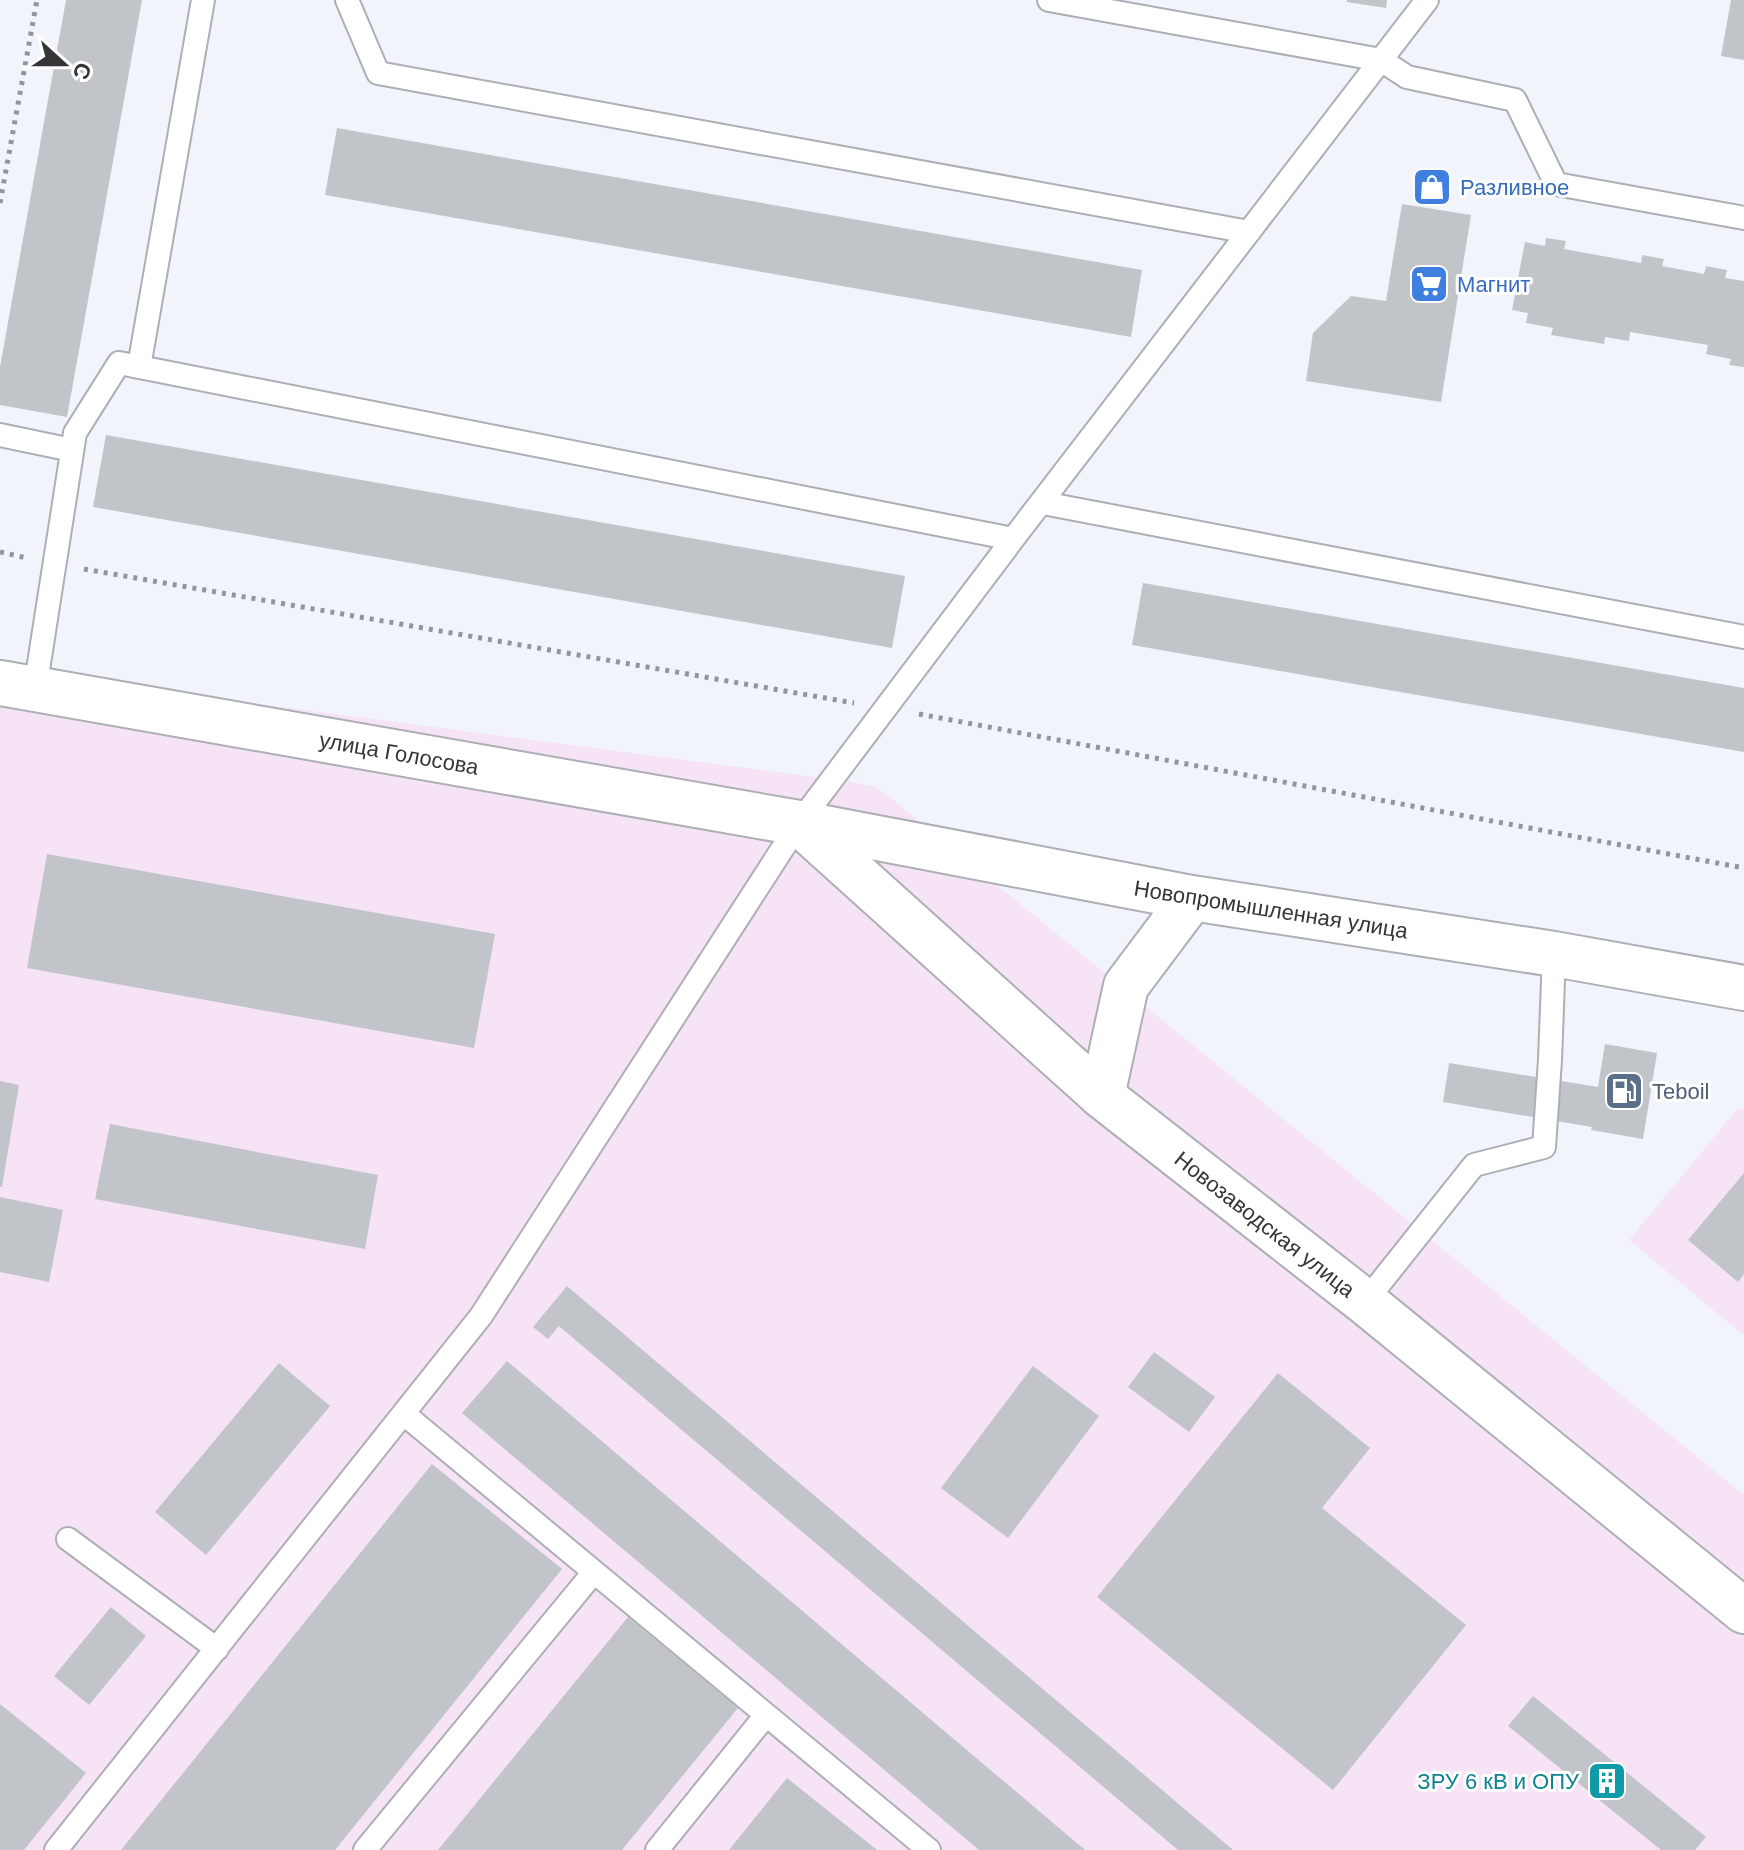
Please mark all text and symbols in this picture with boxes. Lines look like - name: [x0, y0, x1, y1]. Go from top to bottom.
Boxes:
- north arrow: [24, 24, 104, 104]
- text: С: [68, 59, 97, 83]
- shop icon: Разливное: [1411, 166, 1453, 208]
- place label: Разливное: [1460, 175, 1569, 200]
- supermarket icon: Магнит: [1408, 263, 1450, 305]
- place label: Магнит: [1457, 272, 1530, 297]
- street label: улица Голосова: [317, 727, 481, 780]
- street label: Новопромышленная улица: [1132, 875, 1410, 944]
- fuel station icon: Teboil: [1603, 1070, 1645, 1112]
- place label: Teboil: [1652, 1079, 1709, 1104]
- street label: Новозаводская улица: [1170, 1146, 1360, 1303]
- building icon: ЗРУ 6 кВ и ОПУ: [1586, 1760, 1628, 1802]
- place label: ЗРУ 6 кВ и ОПУ: [1417, 1769, 1580, 1794]

